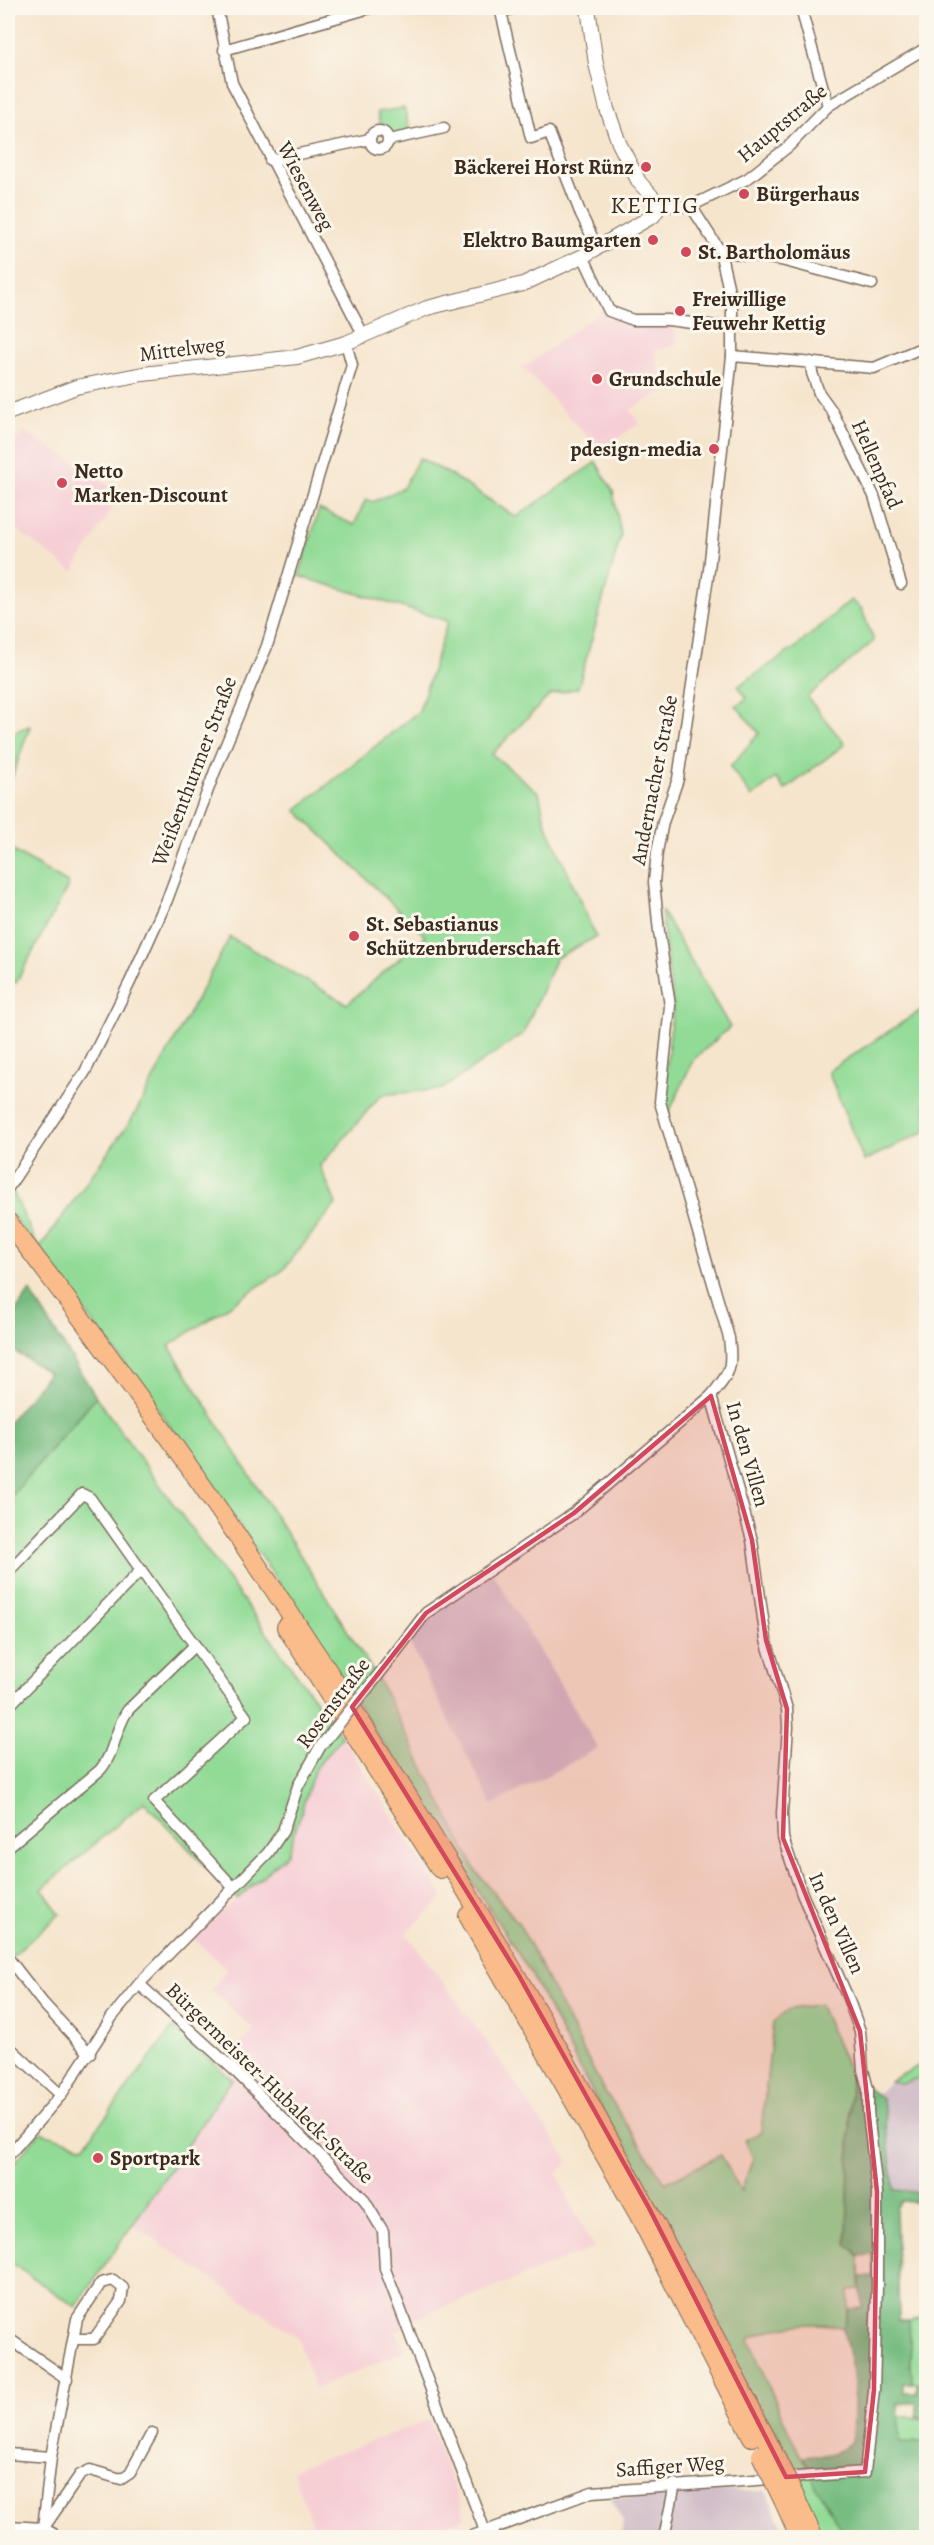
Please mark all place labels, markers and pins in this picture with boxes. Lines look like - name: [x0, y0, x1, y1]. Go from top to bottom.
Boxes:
- place label: Bäckerei Horst Rünz: [454, 153, 634, 181]
- marker: Bäckerei Horst Rünz: [639, 160, 653, 174]
- place label: Bürgerhaus: [756, 180, 860, 208]
- marker: Bürgerhaus: [737, 187, 751, 201]
- place label: Elektro Baumgarten: [462, 226, 641, 254]
- marker: Elektro Baumgarten: [646, 233, 660, 247]
- place label: St. Bartholomäus: [698, 238, 851, 266]
- marker: St. Bartholomäus: [679, 245, 693, 259]
- place label: Freiwillige Feuwehr Kettig: [692, 285, 826, 337]
- marker: Freiwillige Feuwehr Kettig: [673, 304, 687, 318]
- place label: Grundschule: [609, 365, 721, 393]
- marker: Grundschule: [590, 372, 604, 386]
- place label: pdesign-media: [570, 435, 703, 463]
- marker: pdesign-media: [707, 442, 721, 456]
- place label: Netto Marken-Discount: [74, 457, 228, 509]
- marker: Netto Marken-Discount: [55, 476, 69, 490]
- place label: St. Sebastianus Schützenbruderschaft: [366, 910, 561, 962]
- marker: St. Sebastianus Schützenbruderschaft: [347, 929, 361, 943]
- place label: Sportpark: [110, 2144, 200, 2172]
- marker: Sportpark: [91, 2151, 105, 2165]

